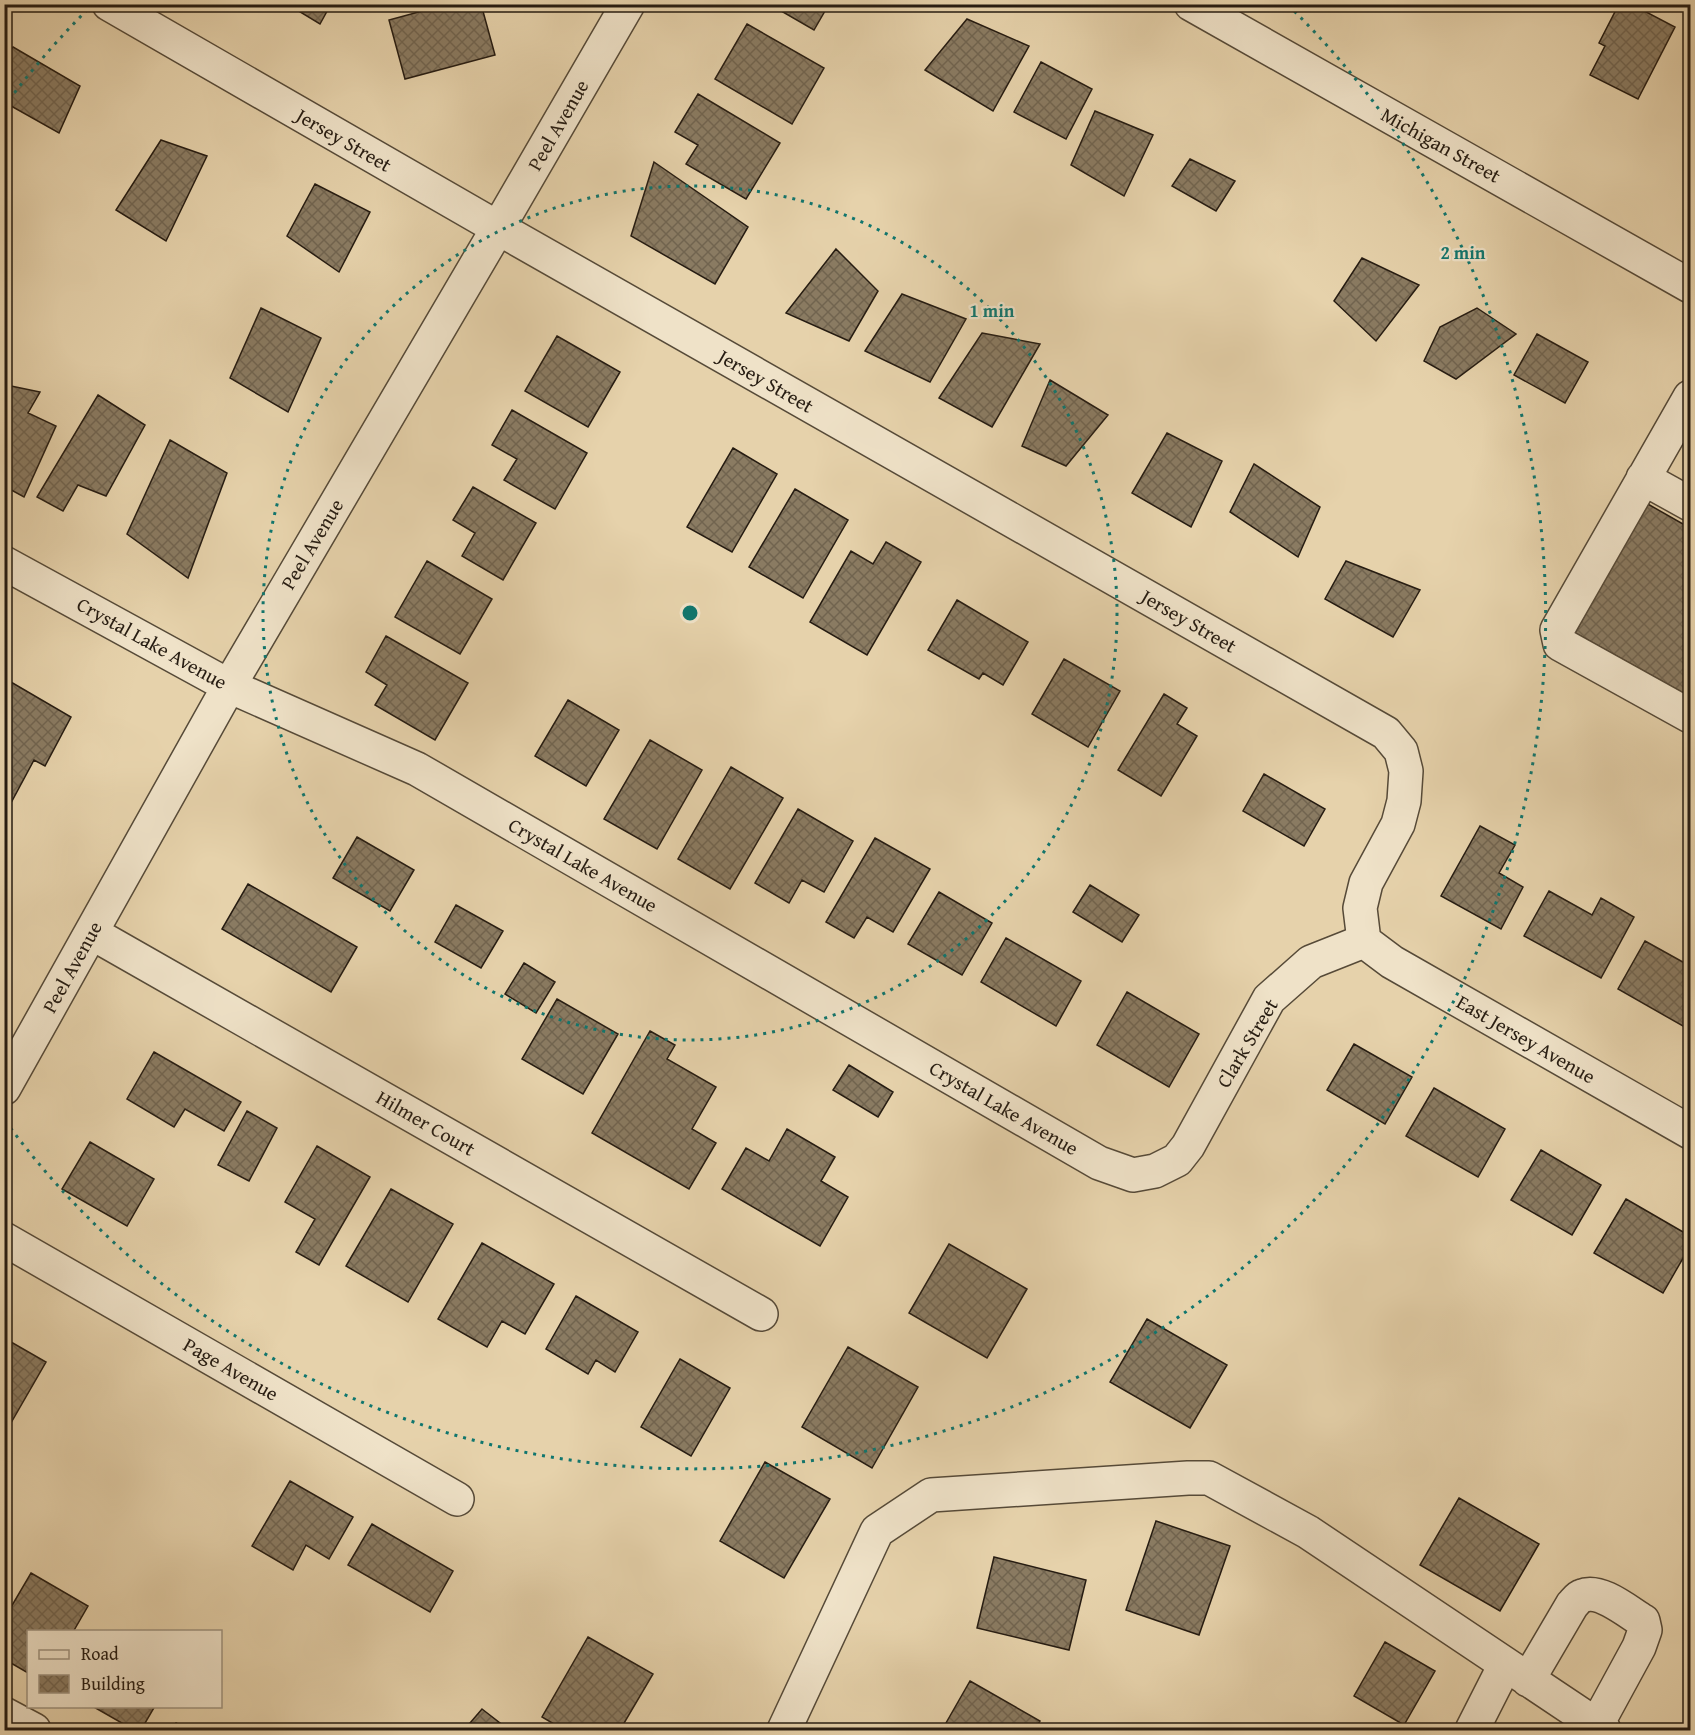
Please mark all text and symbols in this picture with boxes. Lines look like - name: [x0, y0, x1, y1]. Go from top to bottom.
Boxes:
- street label: Peel Avenue: [520, 74, 595, 176]
- street label: Jersey Street: [288, 99, 397, 179]
- street label: Michigan Street: [1376, 100, 1506, 189]
- text: 2 min: [1441, 239, 1486, 266]
- text: 1 min: [970, 297, 1015, 324]
- street label: Jersey Street: [710, 340, 819, 420]
- street label: Peel Avenue: [273, 493, 350, 594]
- street label: Jersey Street: [1133, 580, 1242, 660]
- street label: Crystal Lake Avenue: [72, 589, 233, 696]
- centre of rings: [680, 603, 700, 623]
- street label: Crystal Lake Avenue: [503, 810, 663, 919]
- street label: Peel Avenue: [34, 916, 109, 1018]
- street label: East Jersey Avenue: [1451, 987, 1601, 1090]
- street label: Clark Street: [1209, 993, 1285, 1093]
- street label: Crystal Lake Avenue: [924, 1053, 1084, 1162]
- street label: Hilmer Court: [371, 1082, 481, 1163]
- street label: Page Avenue: [178, 1330, 284, 1407]
- legend: [27, 1630, 222, 1708]
- text: Road: [81, 1640, 119, 1667]
- text: Building: [81, 1670, 145, 1697]

